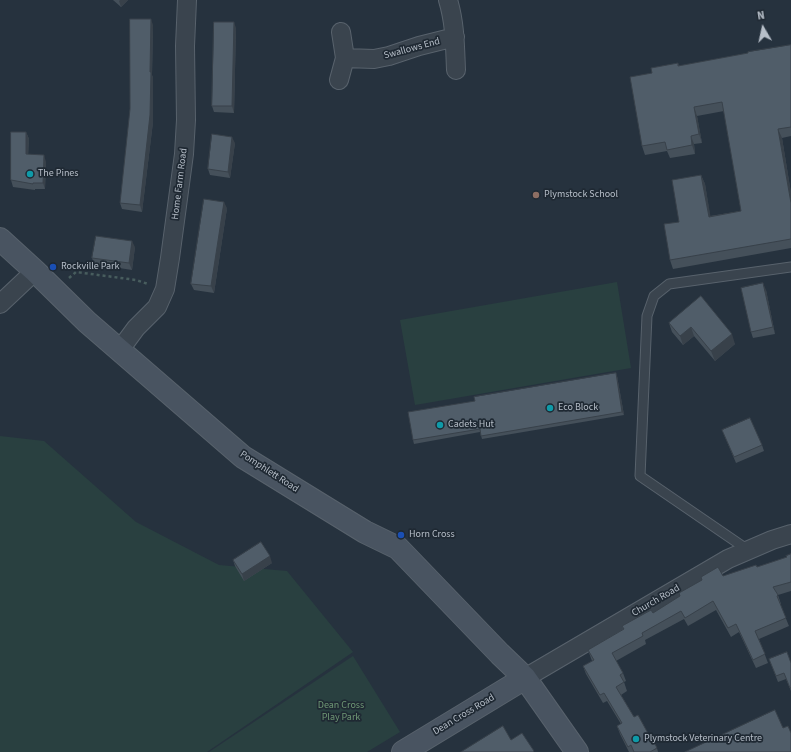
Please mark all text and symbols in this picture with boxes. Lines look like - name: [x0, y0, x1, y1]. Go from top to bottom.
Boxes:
- north arrow: [743, 8, 783, 48]
- text: N: [756, 8, 766, 24]
- street label: Swallows End: [383, 36, 441, 62]
- street label: Home Farm Road: [170, 148, 190, 220]
- place label: The Pines: [38, 168, 78, 180]
- marker: The Pines: [25, 169, 35, 179]
- place label: Plymstock School: [544, 189, 618, 201]
- marker: Plymstock School: [531, 190, 541, 200]
- place label: Rockville Park: [61, 261, 119, 273]
- marker: Rockville Park: [48, 262, 58, 272]
- place label: Eco Block: [558, 402, 598, 414]
- marker: Eco Block: [545, 403, 555, 413]
- place label: Cadets Hut: [448, 419, 494, 431]
- marker: Cadets Hut: [435, 420, 445, 430]
- street label: Pomphlett Road: [237, 449, 301, 495]
- place label: Horn Cross: [409, 529, 455, 541]
- marker: Horn Cross: [396, 530, 406, 540]
- street label: Church Road: [630, 582, 682, 620]
- street label: Dean Cross Road: [431, 692, 497, 738]
- park label: Dean Cross Play Park: [318, 700, 364, 724]
- place label: Plymstock Veterinary Centre: [644, 733, 762, 745]
- marker: Plymstock Veterinary Centre: [631, 734, 641, 744]

